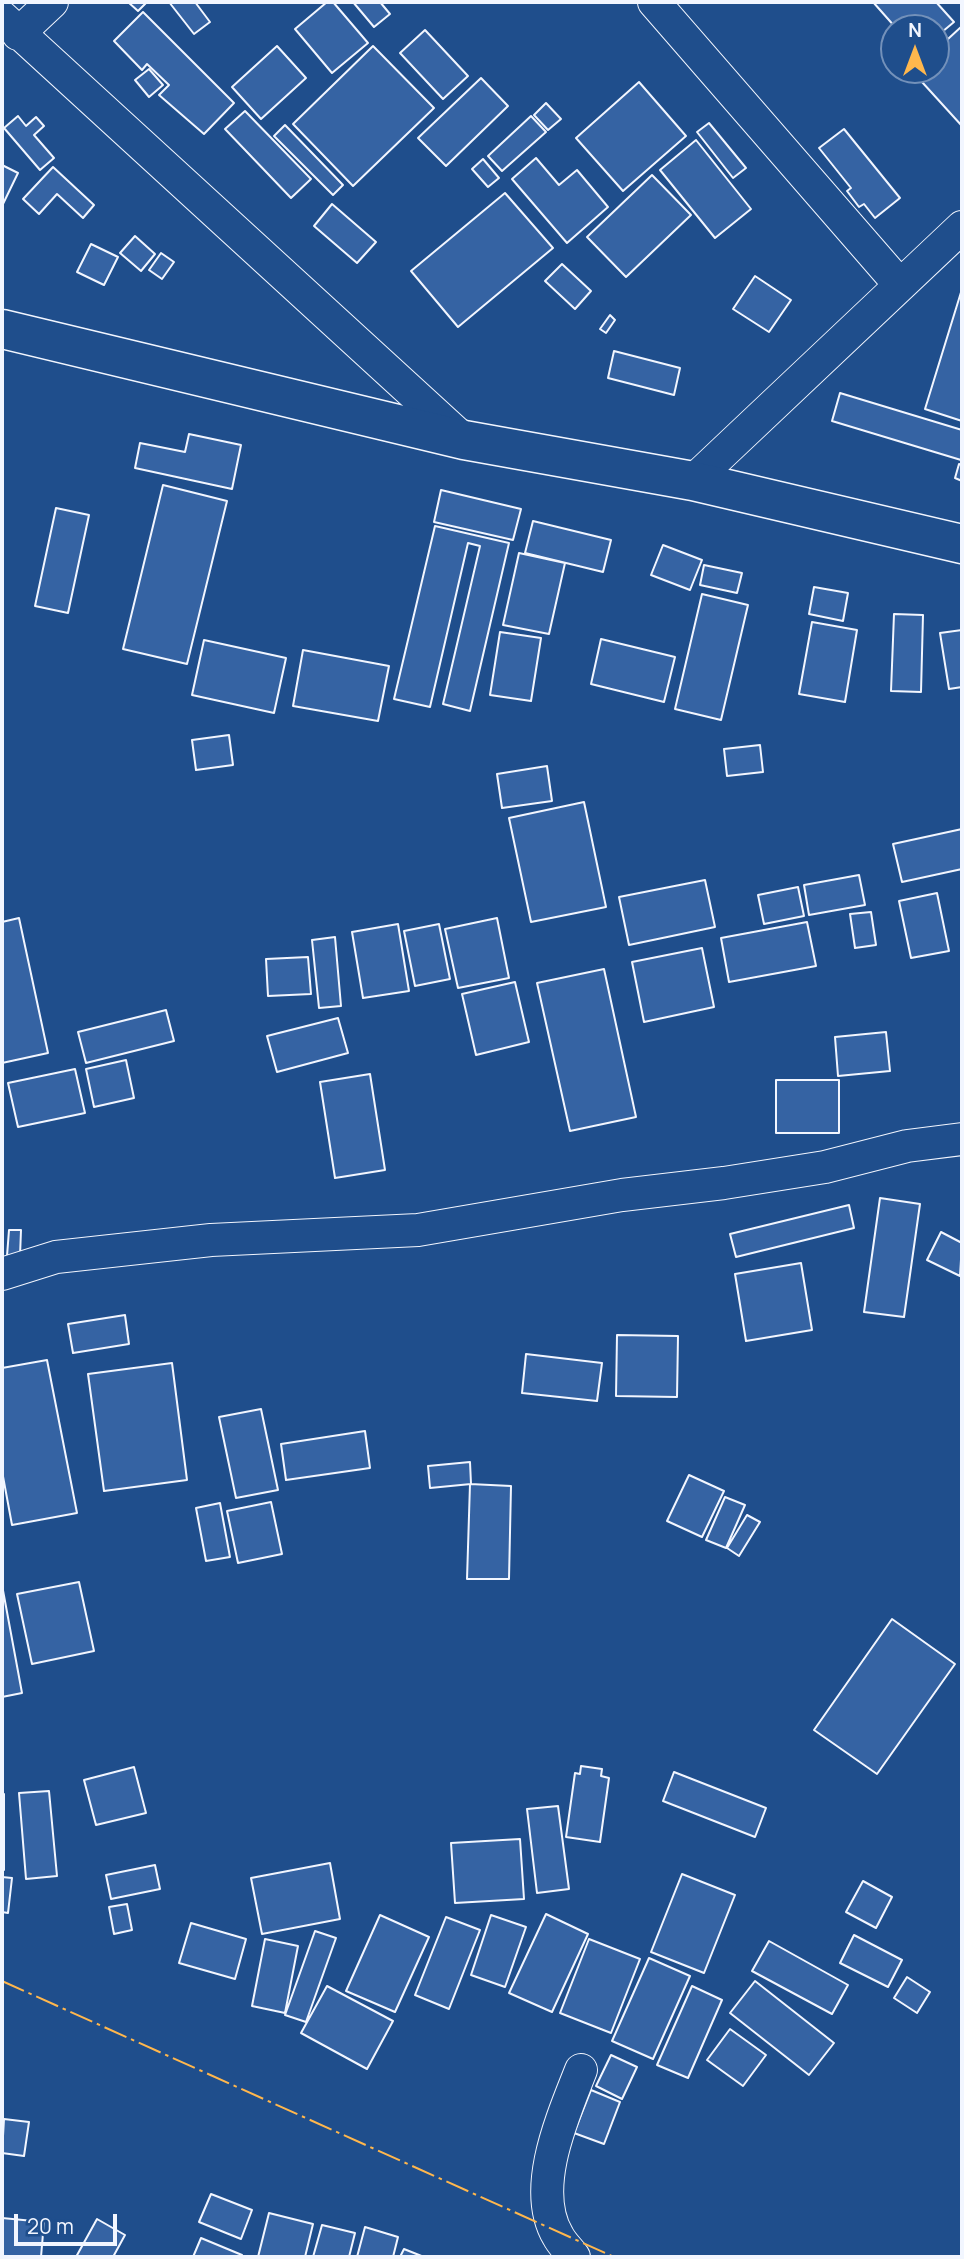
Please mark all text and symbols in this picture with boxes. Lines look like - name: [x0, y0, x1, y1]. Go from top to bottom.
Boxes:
- north arrow: [880, 14, 950, 84]
- text: N: [908, 17, 922, 43]
- scale bar: [18, 2200, 121, 2244]
- text: 20 m: [27, 2212, 74, 2240]

